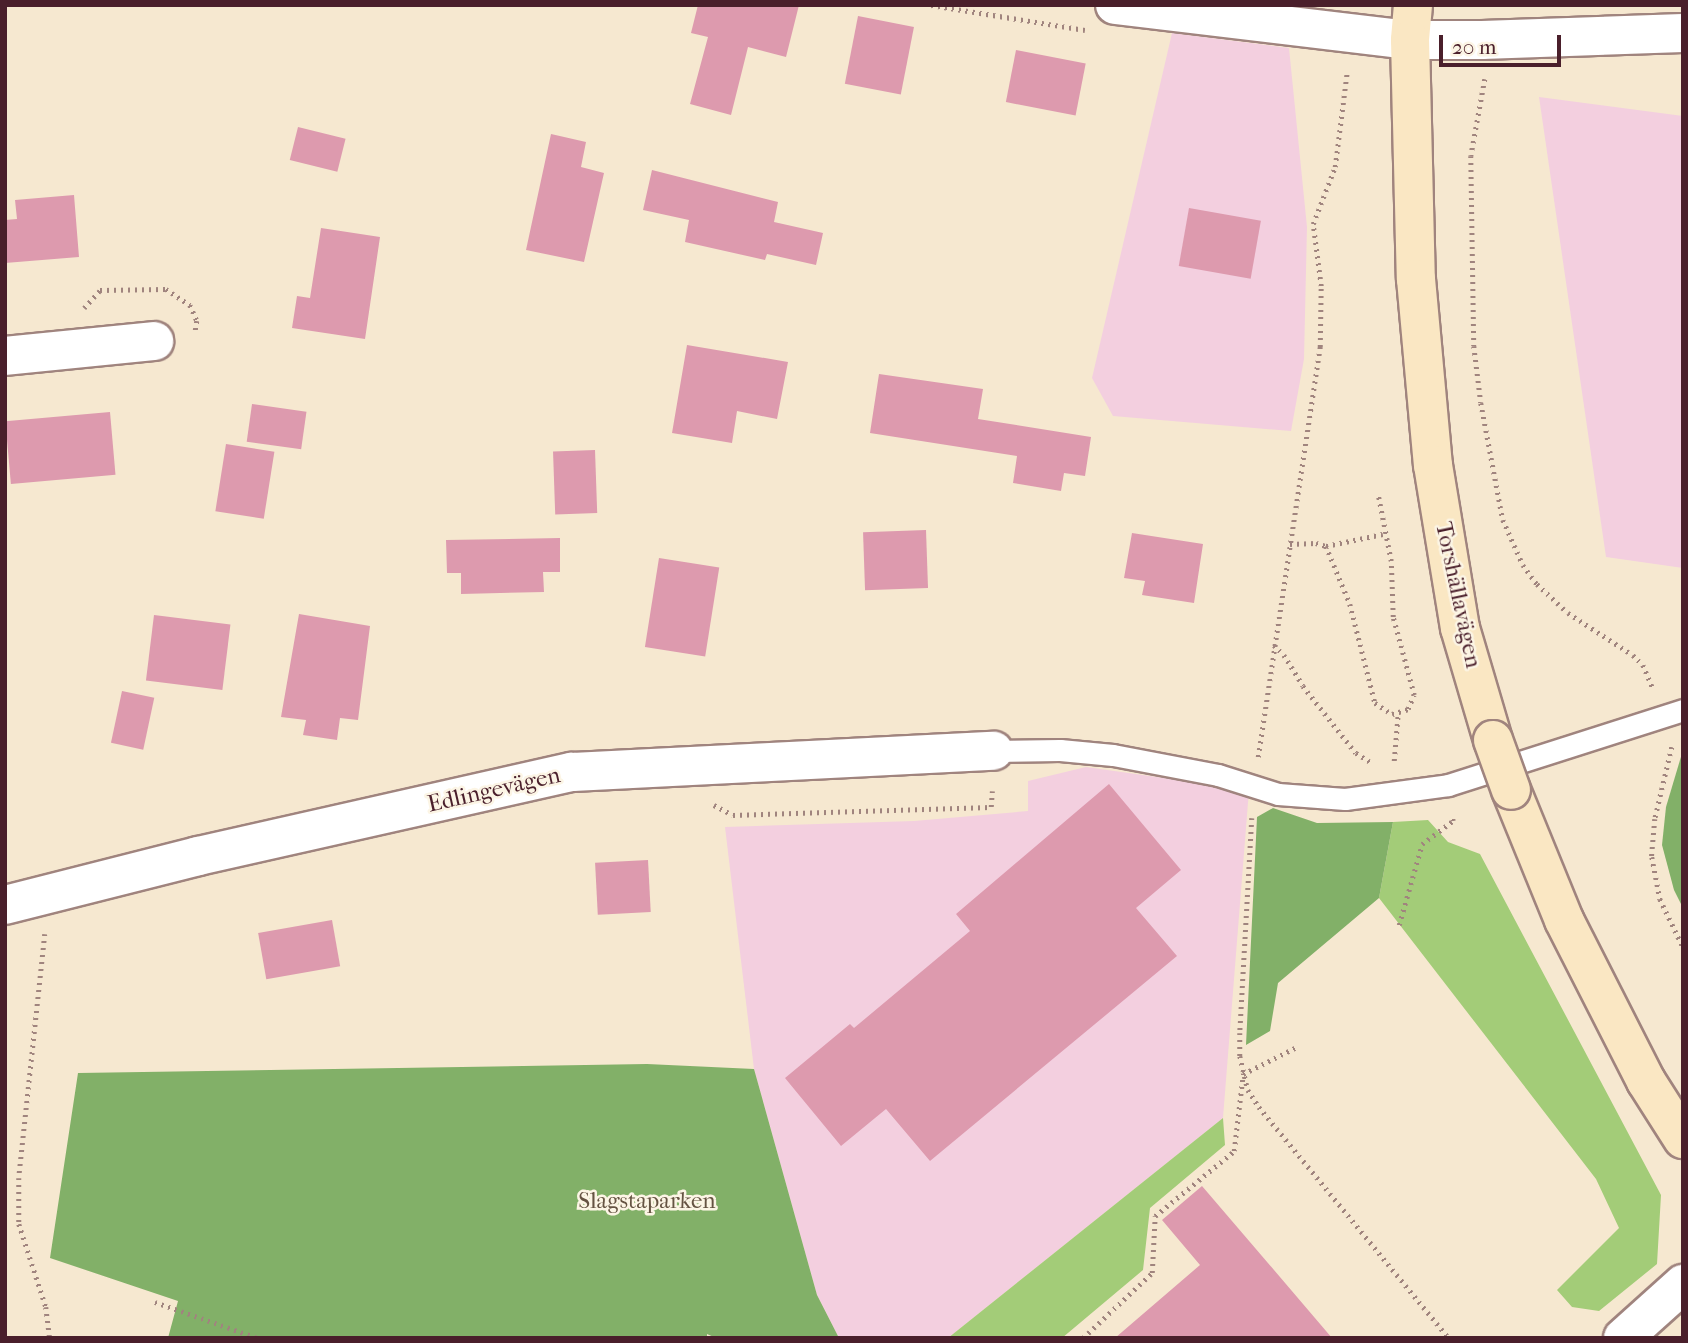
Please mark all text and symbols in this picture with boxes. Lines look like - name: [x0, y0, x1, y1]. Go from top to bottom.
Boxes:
- scale bar: [1443, 21, 1566, 65]
- text: 20 m: [1452, 35, 1496, 59]
- street label: Torshällavägen: [1429, 520, 1487, 670]
- street label: Edlingevägen: [425, 761, 563, 819]
- park label: Slagstaparken: [578, 1187, 716, 1215]

